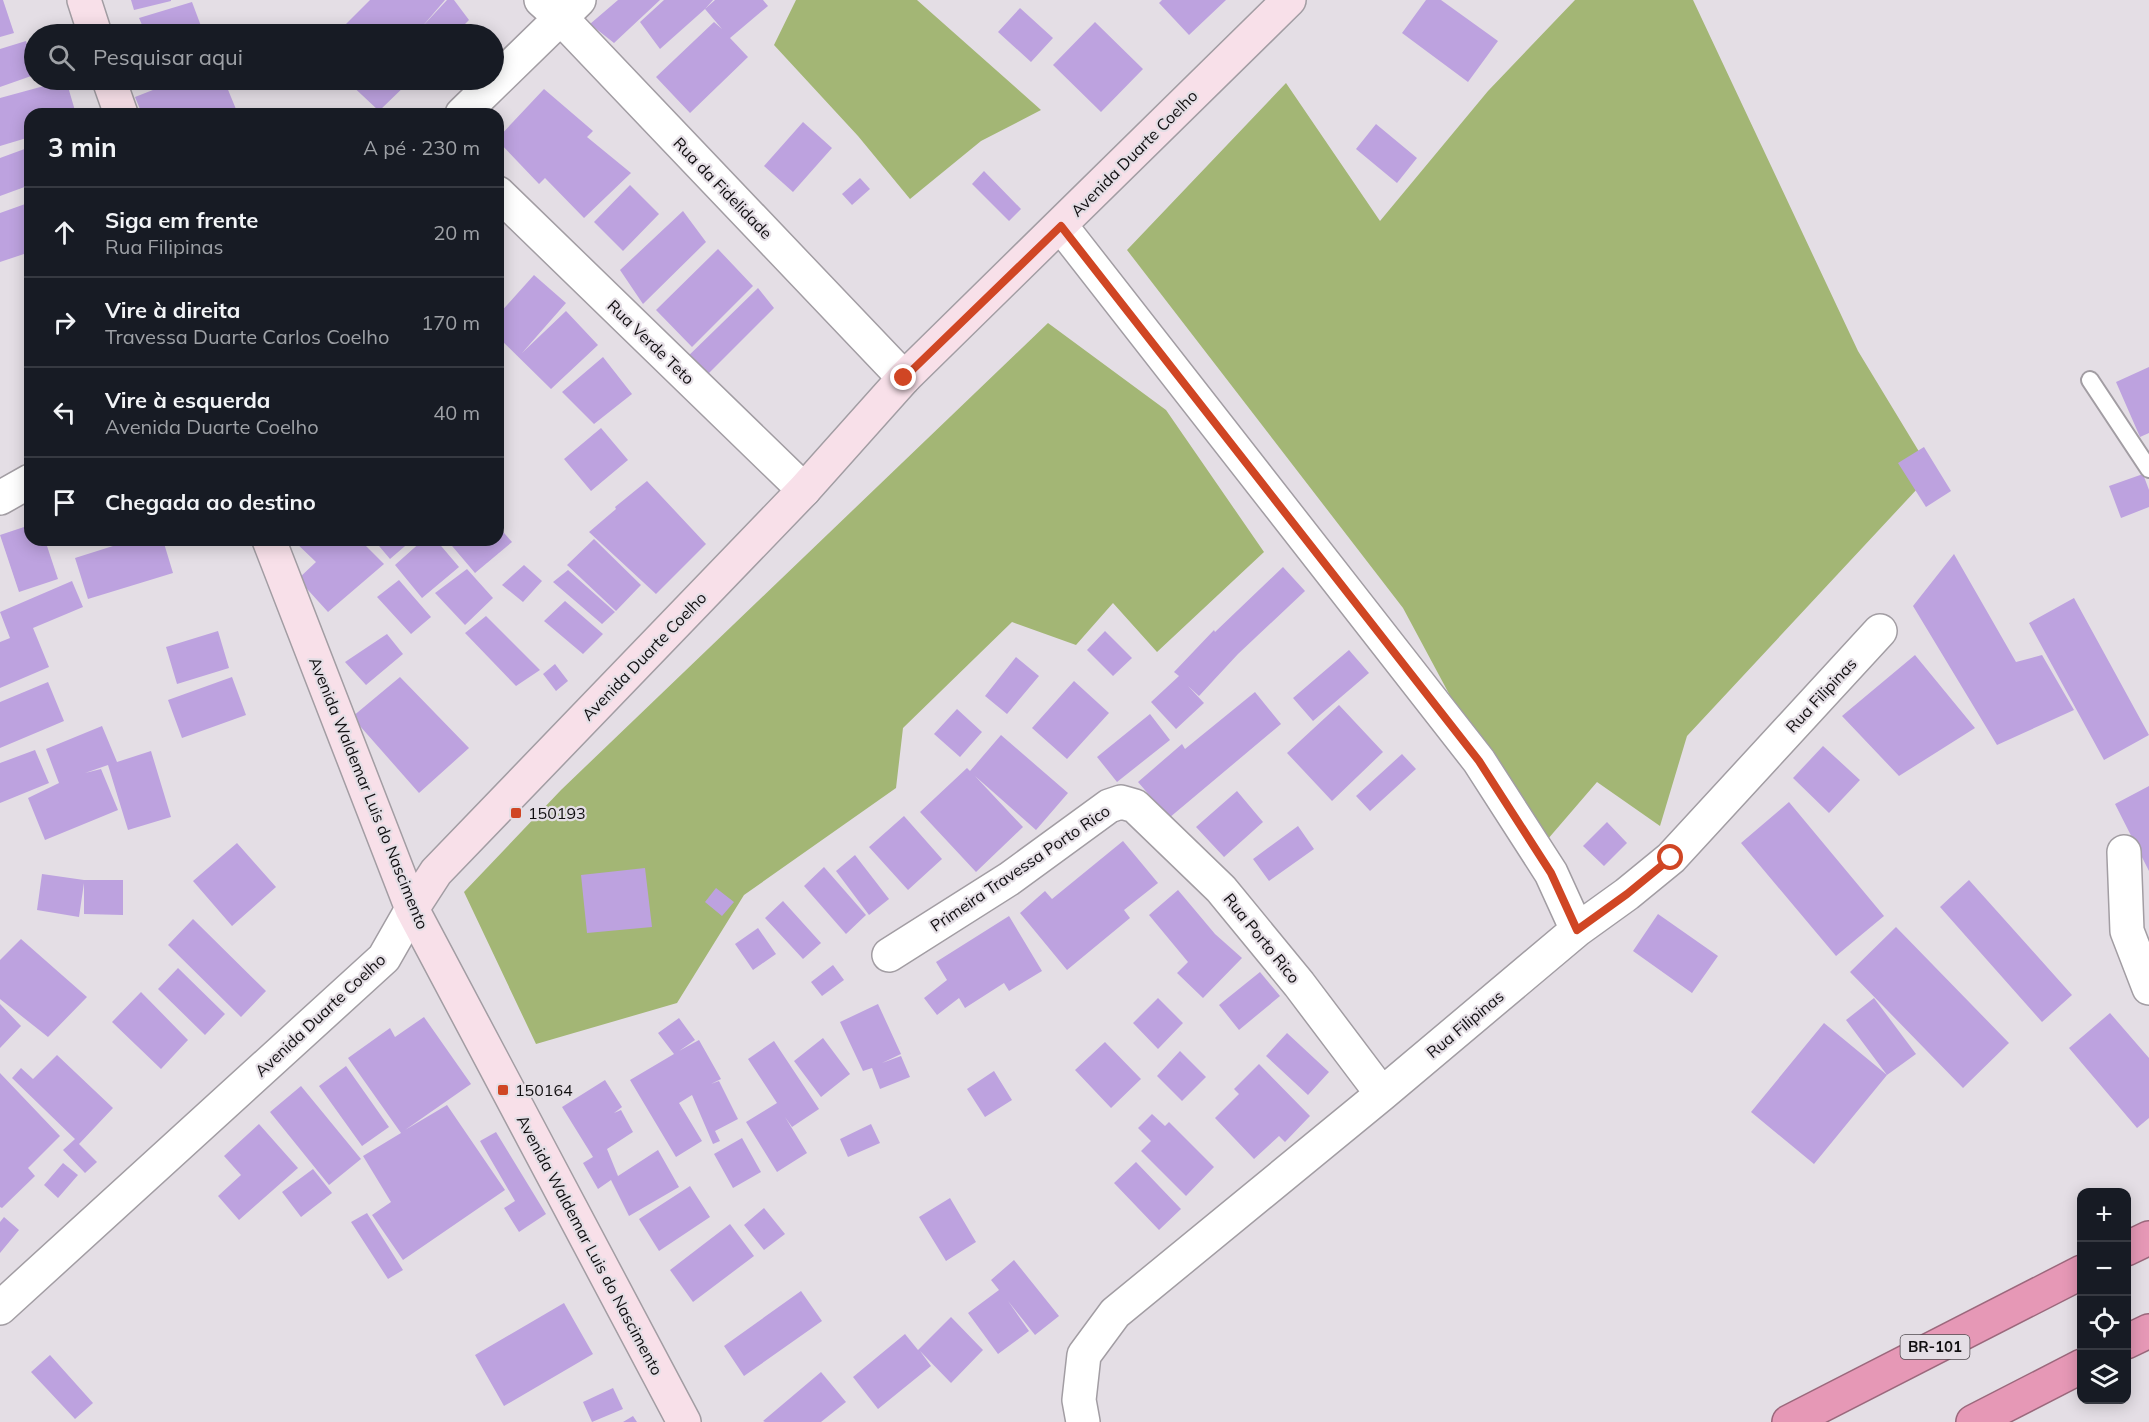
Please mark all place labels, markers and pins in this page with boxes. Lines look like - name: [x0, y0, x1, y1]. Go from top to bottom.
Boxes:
- place label: 150193: [528, 803, 586, 823]
- marker: 150193: [509, 806, 523, 820]
- place label: 150164: [515, 1080, 573, 1100]
- marker: 150164: [496, 1083, 510, 1097]

